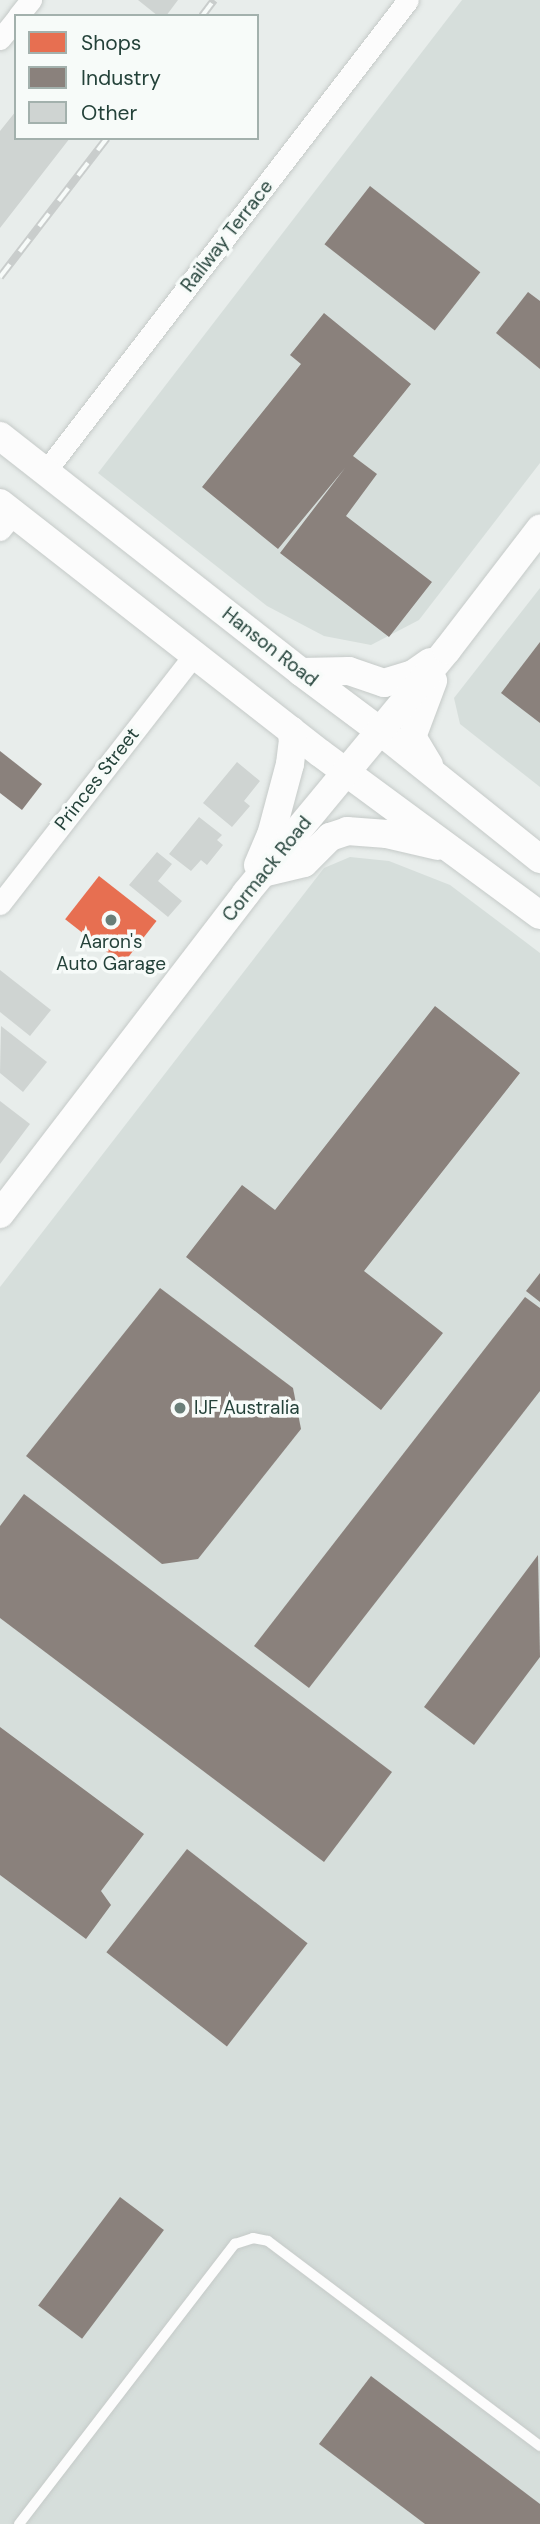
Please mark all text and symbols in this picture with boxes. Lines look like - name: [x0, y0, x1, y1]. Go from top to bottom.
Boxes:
- legend: [14, 14, 259, 140]
- text: Shops: [81, 29, 141, 57]
- text: Industry: [81, 64, 161, 92]
- text: Other: [81, 99, 137, 127]
- street label: Railway Terrace: [176, 175, 278, 297]
- street label: Hanson Road: [218, 603, 322, 691]
- street label: Princes Street: [50, 723, 144, 835]
- street label: Cormack Road: [218, 812, 316, 926]
- marker: Aaron's Auto Garage: [103, 912, 119, 928]
- place label: Aaron's Auto Garage: [56, 931, 166, 975]
- place label: IJF Australia: [194, 1397, 300, 1419]
- marker: IJF Australia: [172, 1400, 188, 1416]

